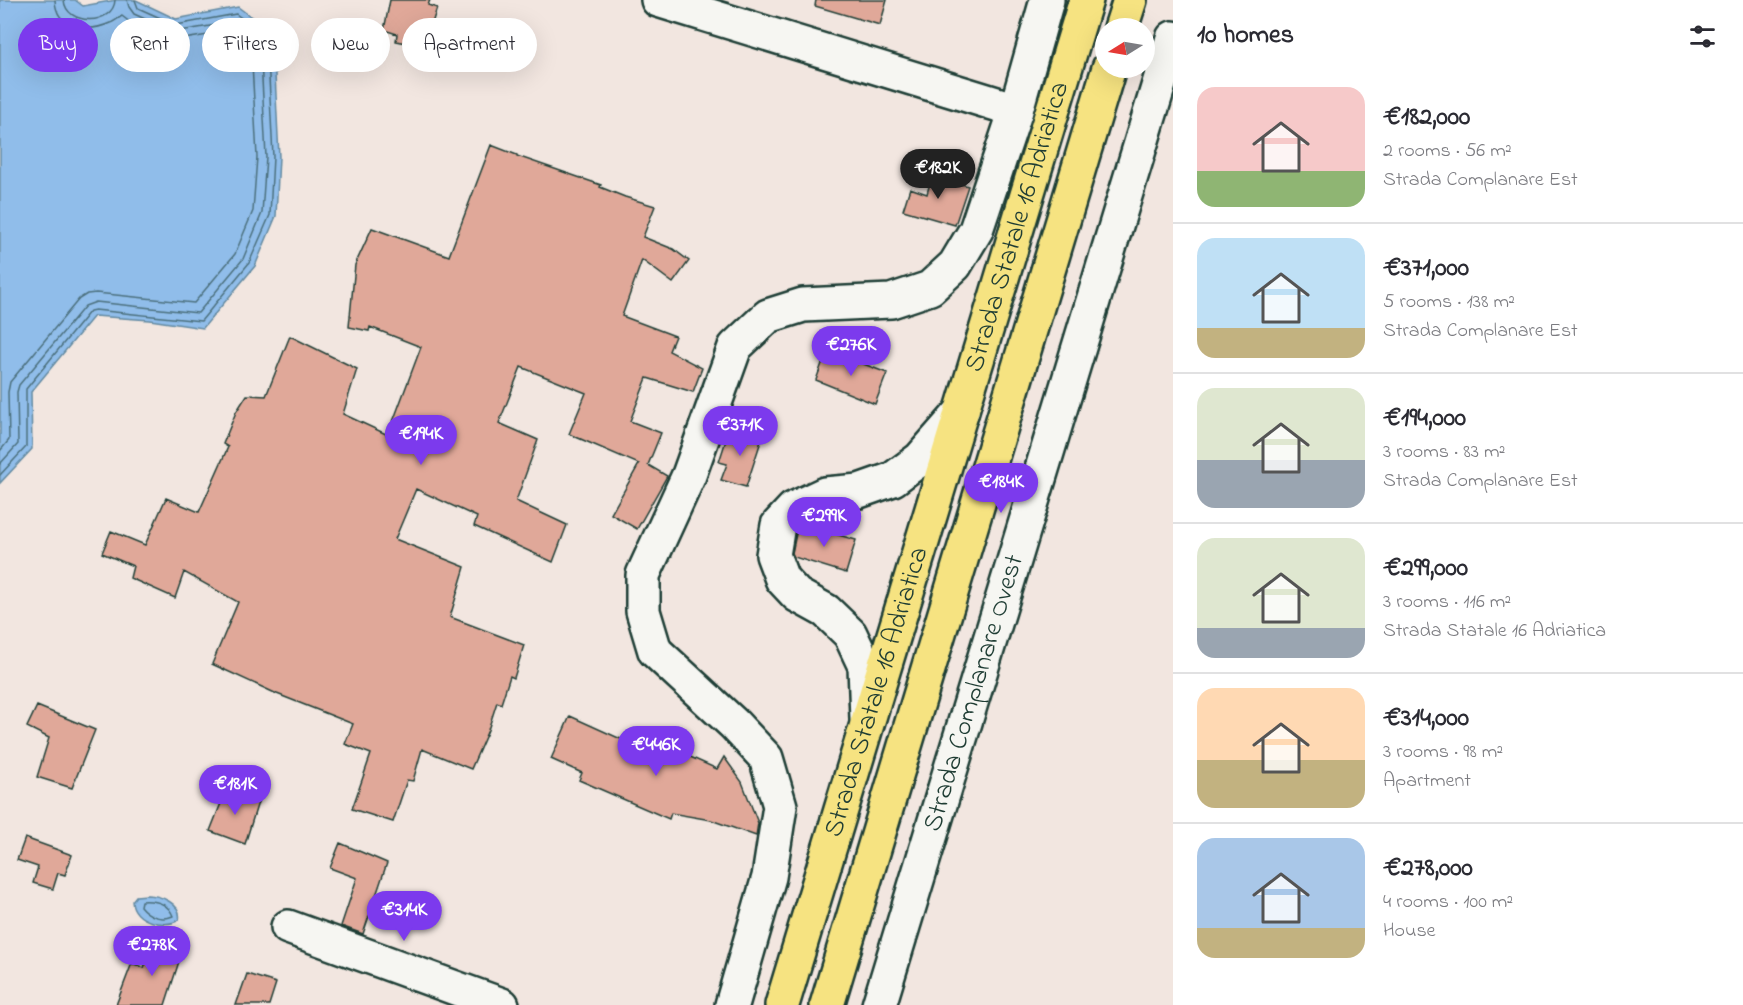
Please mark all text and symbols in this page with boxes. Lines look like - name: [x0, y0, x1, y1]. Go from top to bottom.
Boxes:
- text: 10 homes: [1197, 17, 1294, 55]
- chip: Buy: [18, 18, 98, 72]
- chip: Rent: [110, 18, 190, 72]
- chip: Filters: [202, 18, 299, 72]
- chip: New: [311, 18, 390, 72]
- chip: Apartment: [402, 18, 537, 72]
- north arrow: [1095, 18, 1155, 78]
- map controls: [1095, 18, 1155, 78]
- icon: filters: [1686, 20, 1719, 53]
- street label: Strada Statale 16 Adriatica: [955, 77, 1080, 377]
- text: €182,000: [1383, 99, 1470, 137]
- icon: home: [1245, 111, 1317, 183]
- text: 2 rooms · 56 m²: [1383, 137, 1512, 166]
- pin: €182K: [896, 149, 980, 200]
- text: €182K: [914, 154, 962, 183]
- text: Strada Complanare Est: [1383, 166, 1578, 195]
- text: €371,000: [1383, 250, 1469, 288]
- icon: home: [1245, 262, 1317, 334]
- text: 5 rooms · 138 m²: [1383, 288, 1515, 317]
- text: Strada Complanare Est: [1383, 317, 1578, 346]
- pin: €276K: [809, 326, 893, 377]
- text: €276K: [826, 331, 876, 360]
- text: €194,000: [1383, 400, 1466, 438]
- pin: €371K: [698, 406, 782, 457]
- text: €371K: [717, 411, 763, 440]
- icon: home: [1245, 412, 1317, 484]
- pin: €194K: [379, 415, 463, 466]
- text: €194K: [399, 420, 443, 449]
- text: 3 rooms · 83 m²: [1383, 438, 1505, 467]
- pin: €184K: [959, 463, 1043, 514]
- text: Strada Complanare Est: [1383, 467, 1578, 496]
- text: €184K: [978, 468, 1024, 497]
- pin: €299K: [782, 497, 866, 548]
- text: €299K: [801, 502, 847, 531]
- street label: Strada Statale 16 Adriatica: [814, 542, 939, 842]
- street label: Strada Complanare Ovest: [913, 550, 1034, 836]
- text: €299,000: [1383, 550, 1468, 588]
- icon: home: [1245, 562, 1317, 634]
- text: 3 rooms · 116 m²: [1383, 588, 1511, 617]
- text: Strada Statale 16 Adriatica: [1383, 617, 1606, 646]
- text: €314,000: [1383, 700, 1469, 738]
- icon: home: [1245, 712, 1317, 784]
- pin: €446K: [614, 726, 698, 777]
- text: €446K: [632, 731, 680, 760]
- text: 3 rooms · 98 m²: [1383, 738, 1503, 767]
- pin: €181K: [193, 765, 277, 816]
- text: Apartment: [1383, 767, 1471, 796]
- text: €181K: [213, 770, 257, 799]
- text: €278,000: [1383, 850, 1473, 888]
- icon: home: [1245, 862, 1317, 934]
- text: 4 rooms · 100 m²: [1383, 888, 1513, 917]
- pin: €314K: [362, 891, 446, 942]
- text: €314K: [381, 896, 427, 925]
- text: House: [1383, 917, 1436, 946]
- pin: €278K: [110, 926, 194, 977]
- text: €278K: [127, 931, 177, 960]

